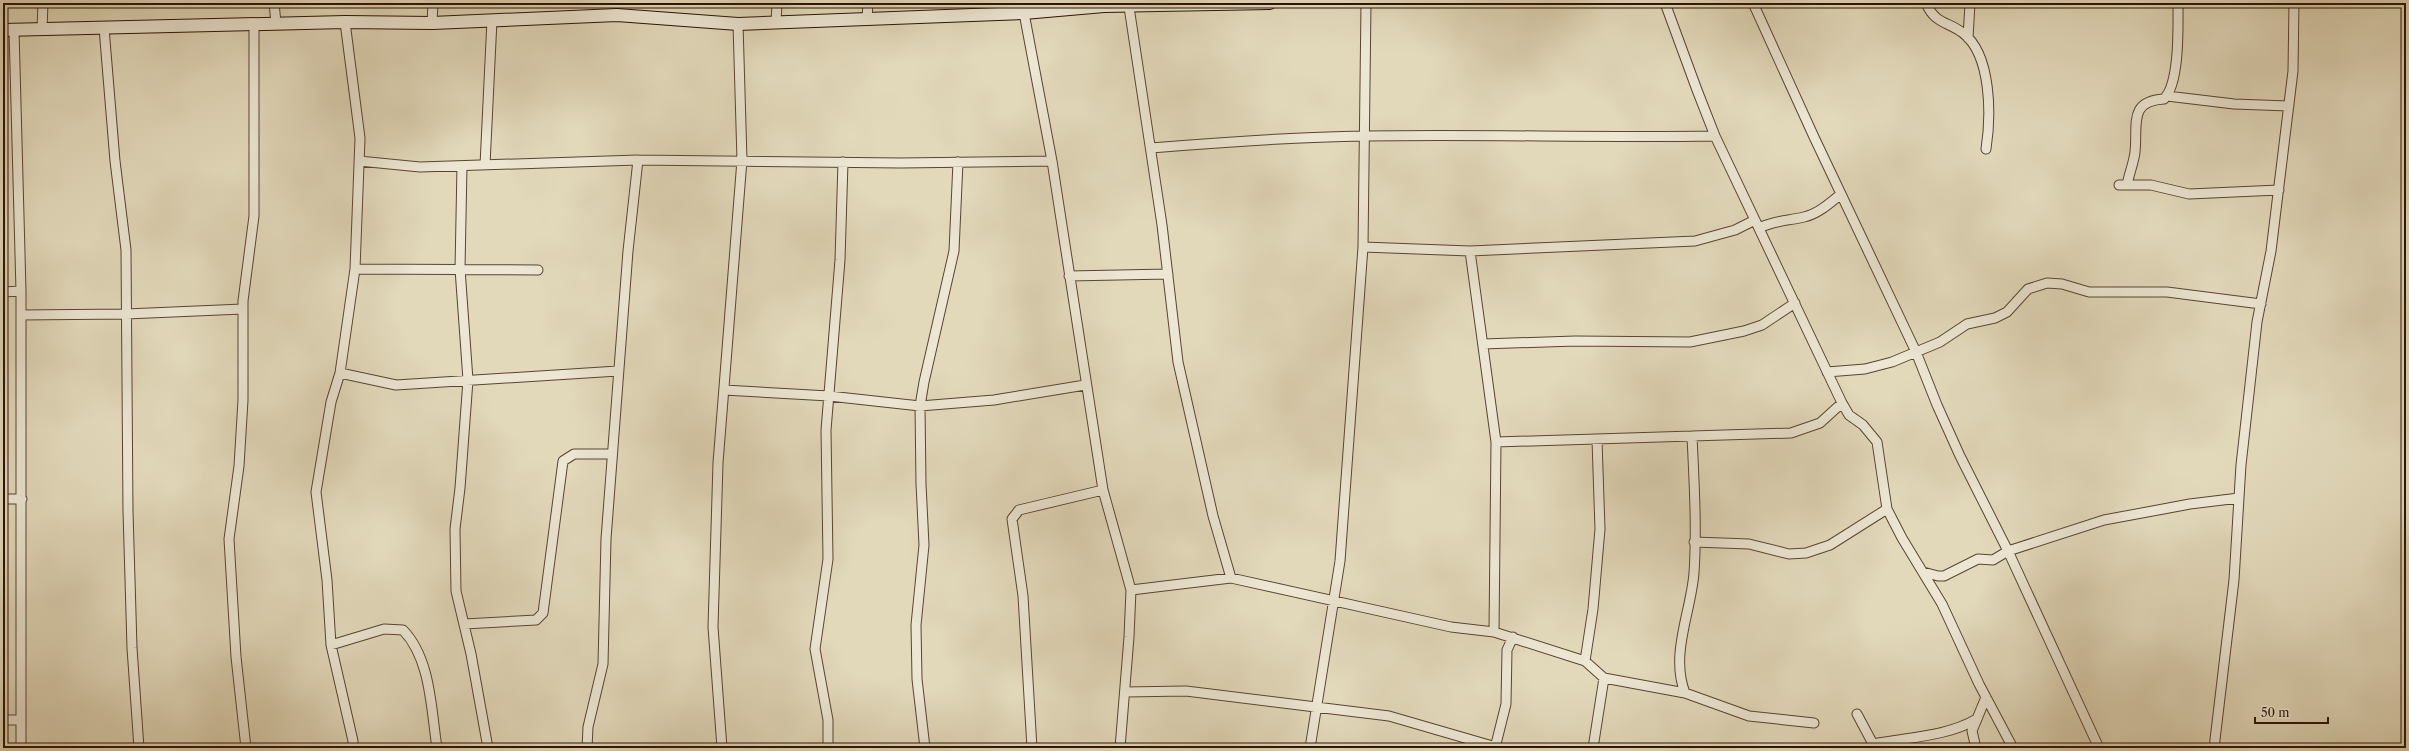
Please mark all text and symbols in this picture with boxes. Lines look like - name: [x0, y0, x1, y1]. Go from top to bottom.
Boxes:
- scale bar: [2255, 699, 2328, 725]
- text: 50 m: [2261, 705, 2290, 720]

